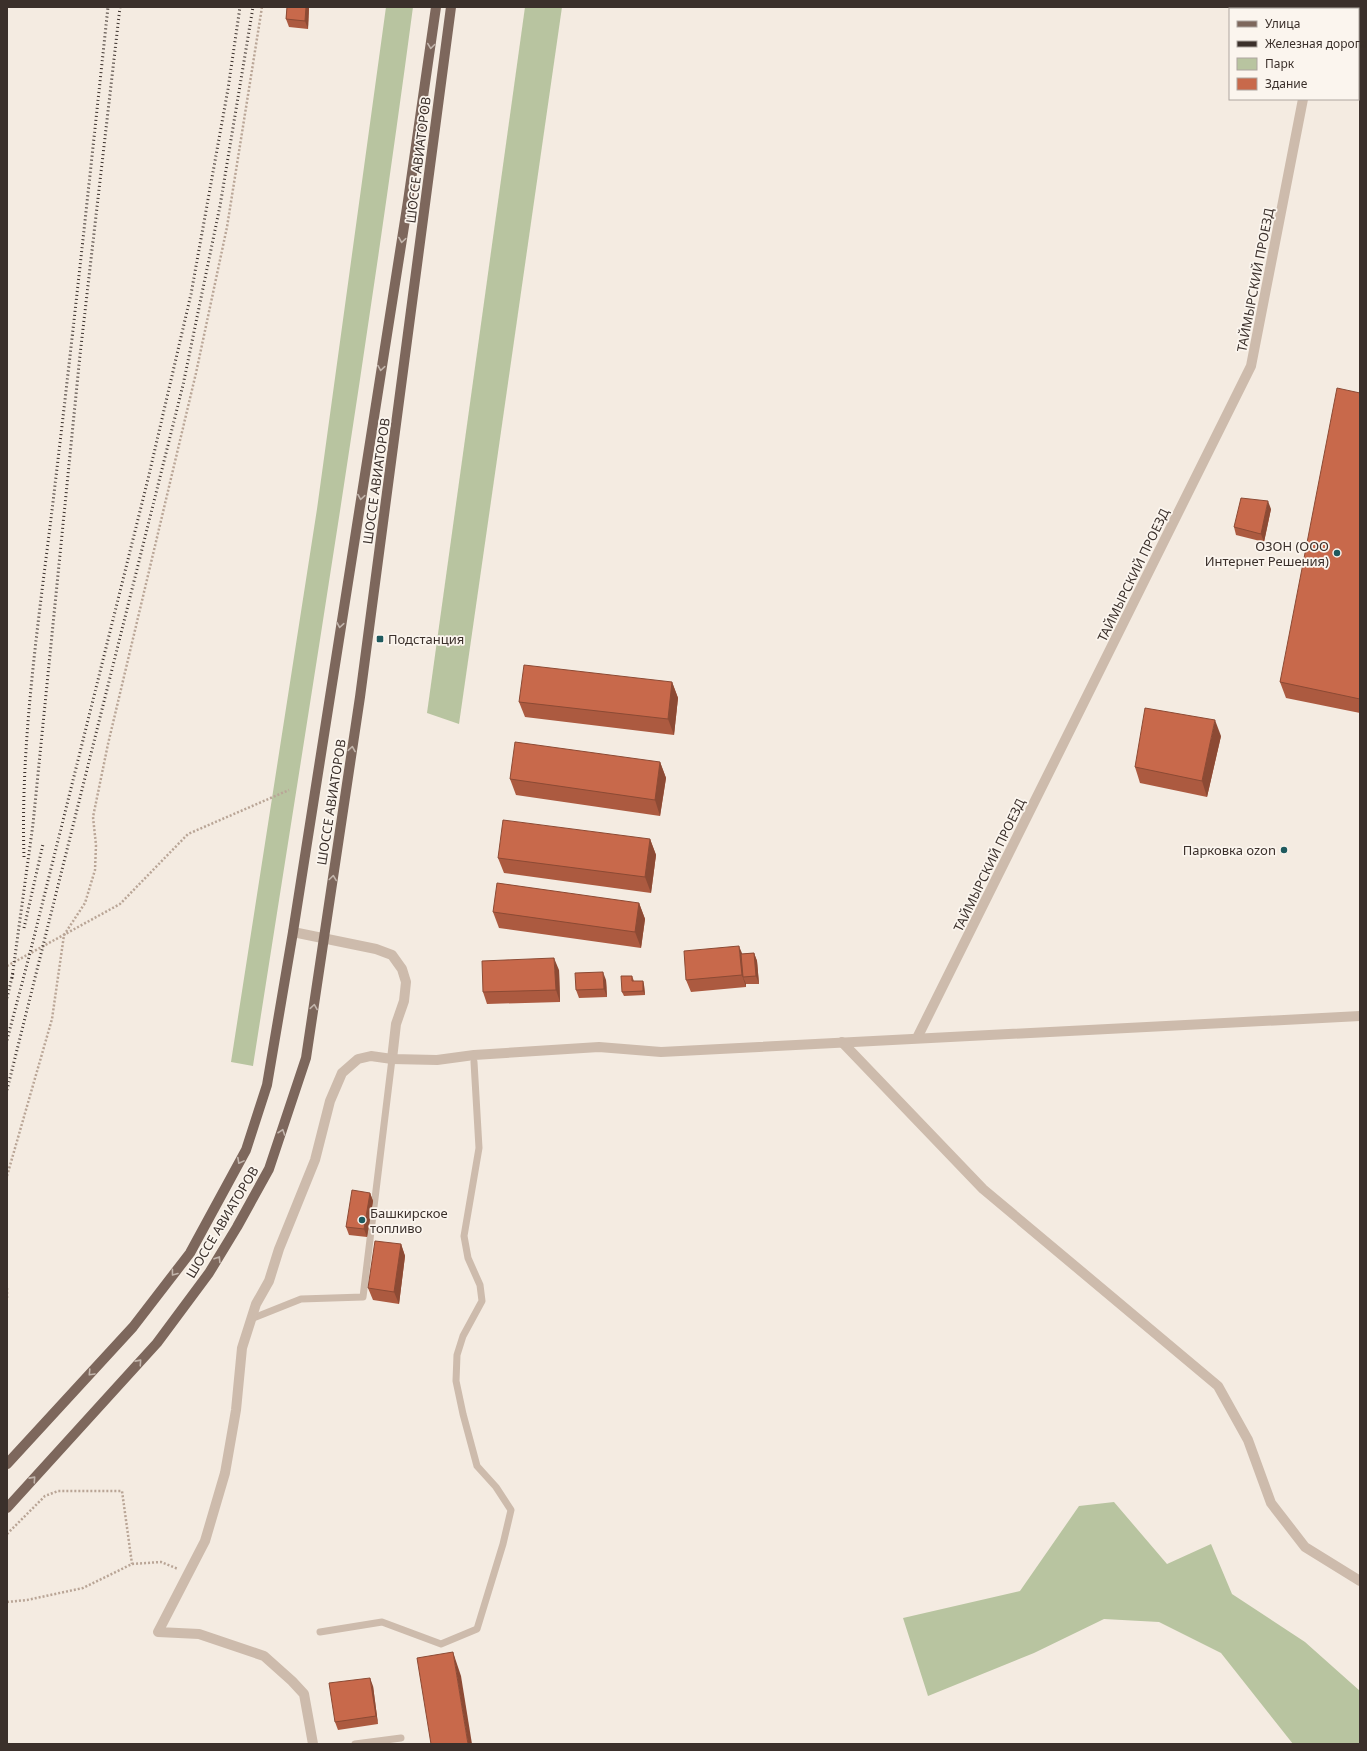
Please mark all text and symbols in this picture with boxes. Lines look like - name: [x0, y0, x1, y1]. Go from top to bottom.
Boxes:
- legend: [1229, 8, 1359, 100]
- text: Улица: [1265, 15, 1300, 32]
- text: Железная дорога: [1265, 35, 1367, 52]
- one-way arrow: [427, 43, 436, 49]
- text: Парк: [1265, 55, 1295, 72]
- text: Здание: [1265, 75, 1308, 92]
- street label: ШОССЕ АВИАТОРОВ: [401, 96, 435, 224]
- street label: ТАЙМЫРСКИЙ ПРОЕЗД: [1232, 206, 1278, 353]
- one-way arrow: [398, 237, 407, 243]
- one-way arrow: [377, 365, 386, 371]
- street label: ШОССЕ АВИАТОРОВ: [358, 417, 394, 545]
- one-way arrow: [357, 494, 366, 500]
- street label: ТАЙМЫРСКИЙ ПРОЕЗД: [1093, 505, 1173, 645]
- place label: ОЗОН (ООО Интернет Решения): [1205, 537, 1329, 570]
- marker: ОЗОН (ООО Интернет Решения): [1332, 548, 1342, 558]
- one-way arrow: [336, 622, 345, 628]
- place label: Подстанция: [388, 630, 464, 648]
- marker: Подстанция: [375, 634, 385, 644]
- street label: ШОССЕ АВИАТОРОВ: [312, 738, 350, 866]
- one-way arrow: [347, 746, 356, 752]
- street label: ТАЙМЫРСКИЙ ПРОЕЗД: [949, 795, 1029, 935]
- place label: Парковка ozon: [1183, 841, 1276, 859]
- marker: Парковка ozon: [1279, 845, 1289, 855]
- one-way arrow: [328, 875, 337, 881]
- one-way arrow: [309, 1003, 318, 1010]
- one-way arrow: [277, 1129, 286, 1136]
- one-way arrow: [237, 1157, 244, 1164]
- street label: ШОССЕ АВИАТОРОВ: [181, 1163, 263, 1281]
- place label: Башкирское топливо: [370, 1204, 448, 1237]
- marker: Башкирское топливо: [357, 1215, 367, 1225]
- one-way arrow: [213, 1256, 221, 1263]
- one-way arrow: [172, 1269, 179, 1276]
- one-way arrow: [135, 1359, 142, 1367]
- one-way arrow: [88, 1368, 95, 1376]
- one-way arrow: [29, 1476, 36, 1484]

